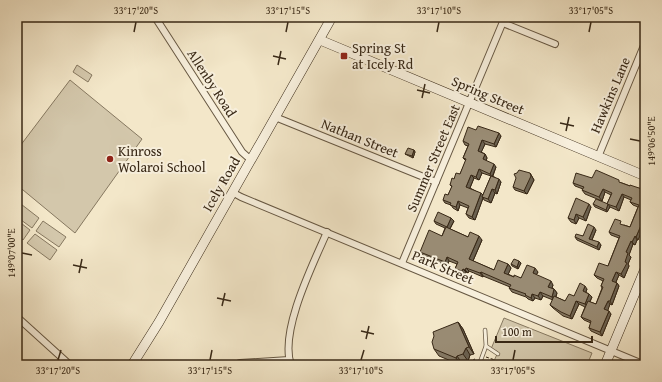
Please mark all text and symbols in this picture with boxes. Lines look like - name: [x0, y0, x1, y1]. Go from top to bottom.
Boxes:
- text: 33°17'20"S: [114, 3, 158, 18]
- text: 33°17'15"S: [266, 3, 310, 18]
- text: 33°17'10"S: [417, 3, 461, 18]
- text: 33°17'05"S: [569, 3, 613, 18]
- place label: Spring St at Icely Rd: [352, 38, 414, 74]
- street label: Allenby Road: [183, 45, 242, 121]
- marker: Spring St at Icely Rd: [339, 51, 349, 61]
- street label: Hawkins Lane: [585, 53, 635, 136]
- street label: Spring Street: [448, 71, 528, 119]
- street label: Summer Street East: [401, 101, 465, 215]
- street label: Nathan Street: [318, 113, 402, 163]
- text: 149°06'50"E: [644, 116, 659, 166]
- place label: Kinross Wolaroi School: [118, 141, 206, 177]
- street label: Icely Road: [197, 152, 245, 215]
- marker: Kinross Wolaroi School: [105, 154, 115, 164]
- text: 149°07'00"E: [4, 228, 19, 278]
- street label: Park Street: [409, 245, 477, 289]
- scale bar: [496, 318, 592, 344]
- text: 100 m: [502, 323, 532, 340]
- text: 33°17'20"S: [36, 363, 80, 378]
- text: 33°17'15"S: [188, 363, 232, 378]
- text: 33°17'10"S: [339, 363, 383, 378]
- text: 33°17'05"S: [491, 363, 535, 378]

